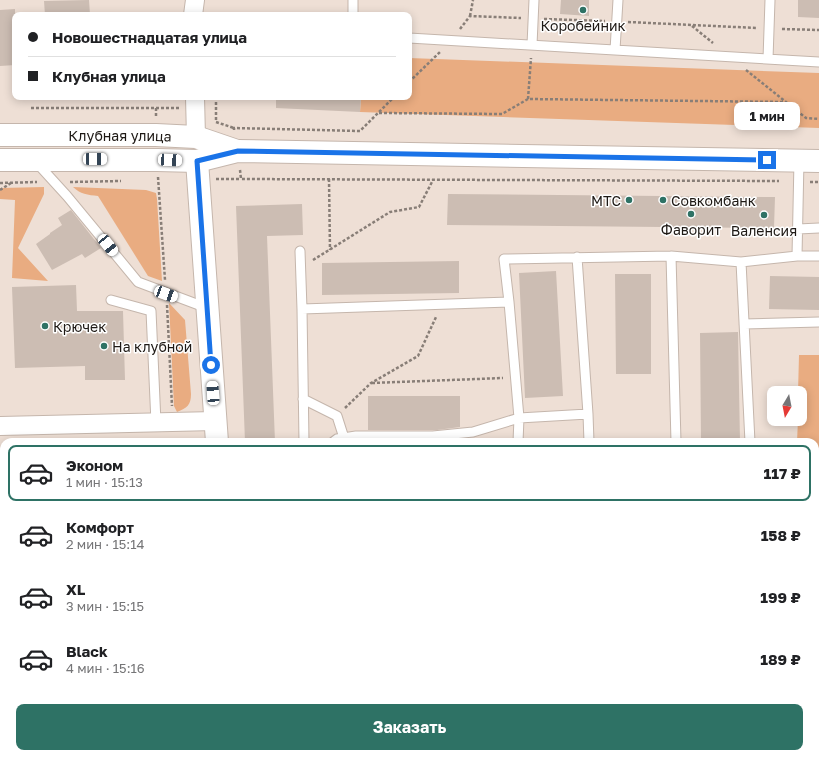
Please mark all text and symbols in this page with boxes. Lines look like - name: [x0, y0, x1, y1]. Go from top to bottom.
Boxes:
- marker: Коробейник: [578, 5, 588, 15]
- place label: Коробейник: [540, 17, 626, 34]
- text: Новошестнадцатая улица: [52, 28, 247, 46]
- text: Клубная улица: [52, 67, 166, 85]
- callout: 1 мин: [734, 102, 800, 130]
- text: 1 мин: [749, 108, 785, 124]
- street label: Клубная улица: [68, 126, 172, 144]
- route end: [758, 151, 776, 169]
- car: [83, 153, 107, 165]
- car: [158, 153, 182, 167]
- place label: МТС: [591, 192, 621, 209]
- place label: Совкомбанк: [671, 192, 756, 209]
- marker: МТС: [624, 195, 634, 205]
- marker: Совкомбанк: [658, 195, 668, 205]
- marker: Фаворит: [686, 209, 696, 219]
- marker: Валенсия: [759, 210, 769, 220]
- place label: Фаворит: [661, 221, 721, 238]
- place label: Валенсия: [731, 222, 797, 239]
- car: [96, 232, 120, 258]
- car: [153, 284, 179, 304]
- place label: Крючек: [53, 318, 106, 335]
- marker: Крючек: [40, 321, 50, 331]
- place label: На клубной: [112, 338, 192, 355]
- marker: На клубной: [99, 341, 109, 351]
- route start: [202, 356, 220, 374]
- car: [206, 381, 220, 405]
- north arrow: [767, 386, 807, 426]
- map controls: [767, 386, 807, 426]
- icon: car: [18, 455, 54, 491]
- text: Эконом: [66, 456, 123, 474]
- text: 117 ₽: [763, 464, 801, 482]
- text: 1 мин · 15:13: [66, 474, 143, 490]
- icon: car: [18, 517, 54, 553]
- text: Комфорт: [66, 518, 134, 536]
- text: 158 ₽: [761, 526, 801, 544]
- text: 2 мин · 15:14: [66, 536, 144, 552]
- icon: car: [18, 579, 54, 615]
- text: XL: [66, 580, 85, 598]
- text: 199 ₽: [760, 588, 801, 606]
- text: 3 мин · 15:15: [66, 598, 144, 614]
- icon: car: [18, 641, 54, 677]
- text: Black: [66, 642, 108, 660]
- text: 189 ₽: [760, 650, 801, 668]
- text: 4 мин · 15:16: [66, 660, 145, 676]
- button: Заказать: [16, 704, 803, 750]

